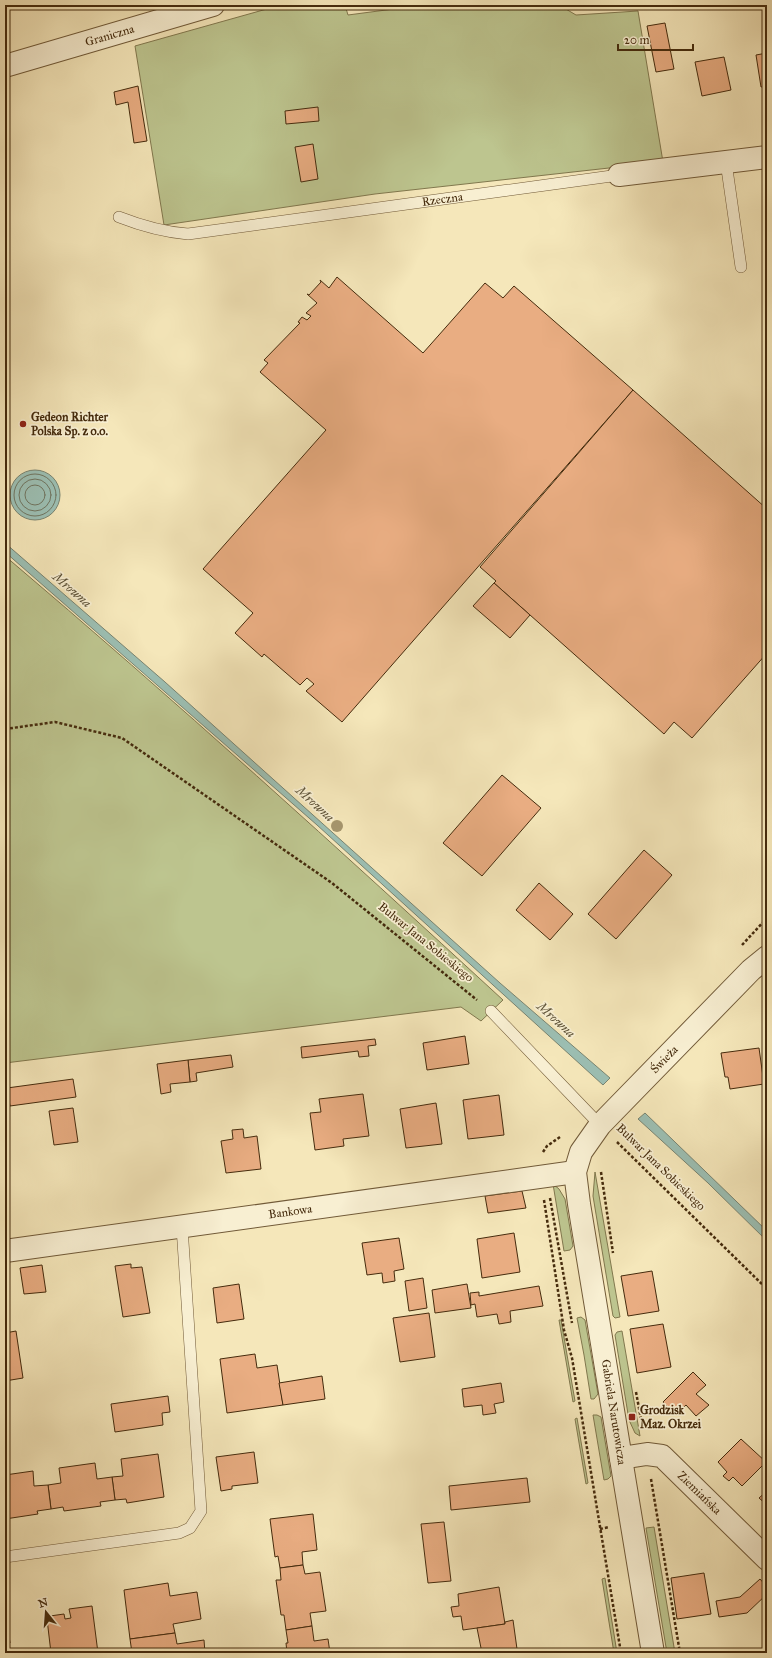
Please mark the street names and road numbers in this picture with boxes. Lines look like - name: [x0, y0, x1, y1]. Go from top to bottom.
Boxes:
- street label: Graniczna: [83, 21, 137, 49]
- street label: Rzeczna: [421, 189, 465, 209]
- street label: Bulwar Jana Sobieskiego: [375, 899, 476, 985]
- street label: Świeża: [646, 1042, 681, 1076]
- street label: Bulwar Jana Sobieskiego: [613, 1121, 708, 1214]
- street label: Bankowa: [268, 1201, 314, 1221]
- street label: Gabriela Narutowicza: [599, 1358, 629, 1467]
- street label: Ziemiańska: [675, 1468, 725, 1518]

